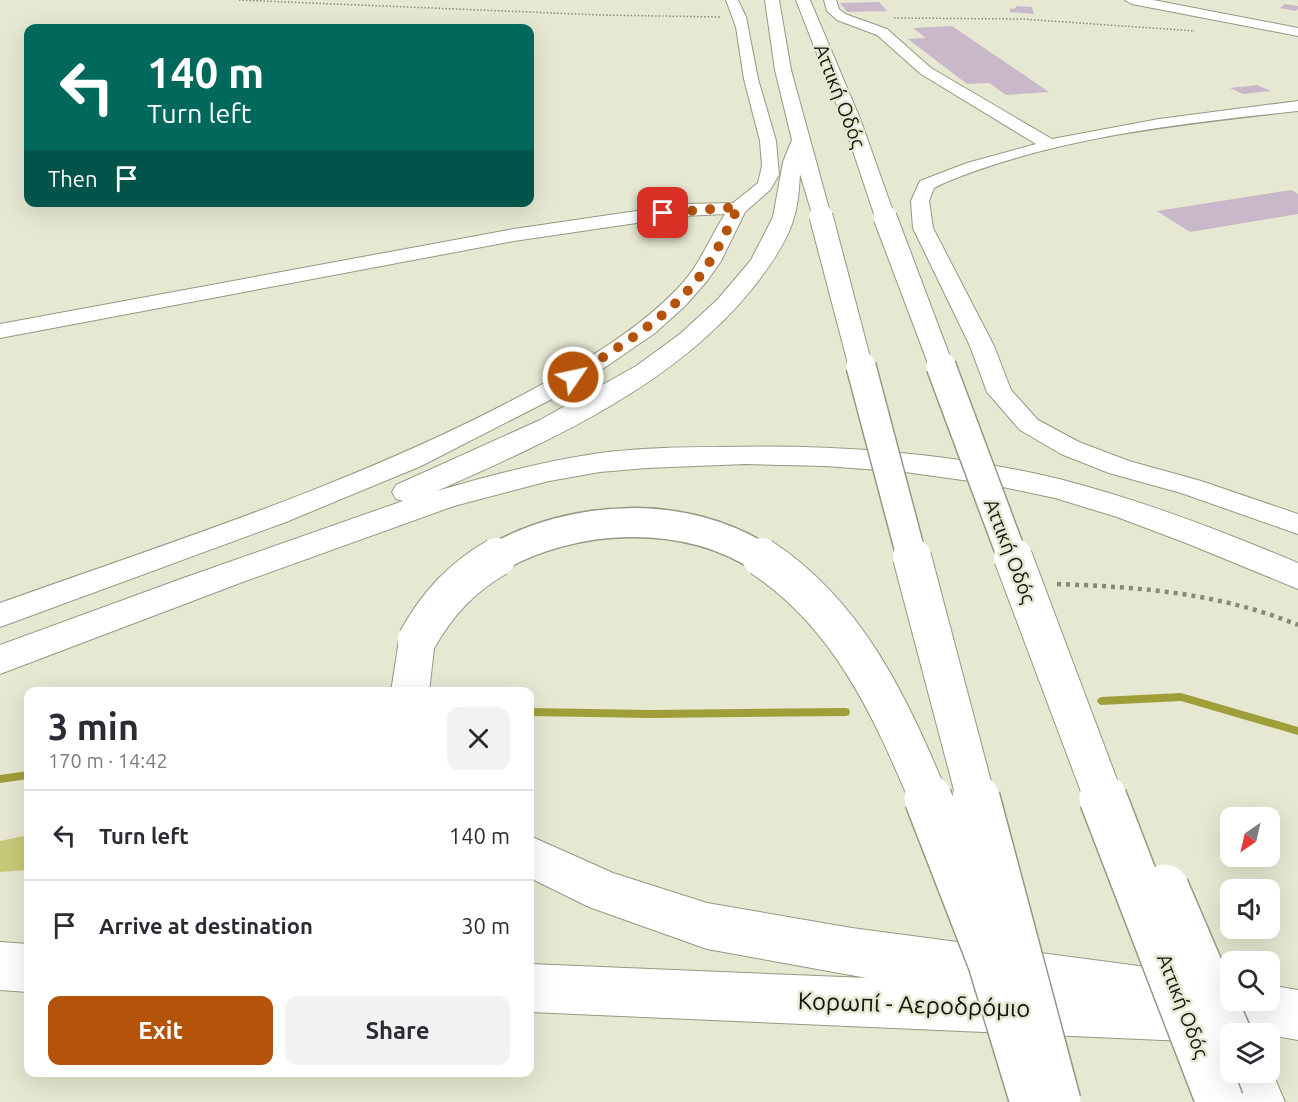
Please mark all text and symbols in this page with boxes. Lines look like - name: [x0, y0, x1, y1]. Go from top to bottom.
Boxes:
- street label: Αττική Οδός: [810, 41, 871, 151]
- icon: left: [48, 48, 126, 126]
- text: 140 m: [147, 49, 264, 96]
- text: Turn left: [147, 98, 251, 128]
- icon: arrive: [110, 162, 143, 195]
- text: Then: [48, 166, 98, 191]
- pin: [637, 187, 688, 238]
- icon: arrive: [646, 196, 679, 229]
- position arrow: [541, 345, 605, 409]
- street label: Αττική Οδός: [980, 496, 1041, 606]
- text: 3 min: [48, 706, 139, 747]
- button: close: [447, 707, 510, 770]
- text: 170 m · 14:42: [48, 749, 168, 772]
- north arrow: [1220, 807, 1280, 867]
- map controls: [1220, 807, 1280, 1083]
- icon: left: [48, 819, 81, 852]
- text: Turn left: [99, 823, 189, 848]
- text: 140 m: [449, 823, 510, 848]
- button: sound: [1220, 879, 1280, 939]
- icon: arrive: [48, 909, 81, 942]
- text: Arrive at destination: [99, 913, 313, 938]
- text: 30 m: [461, 913, 510, 938]
- street label: Αττική Οδός: [1153, 951, 1214, 1061]
- button: search: [1220, 951, 1280, 1011]
- street label: Κορωπί - Αεροδρόμιο: [797, 987, 1031, 1022]
- button: Exit: [48, 996, 273, 1065]
- button: Share: [285, 996, 510, 1065]
- button: layers: [1220, 1023, 1280, 1083]

